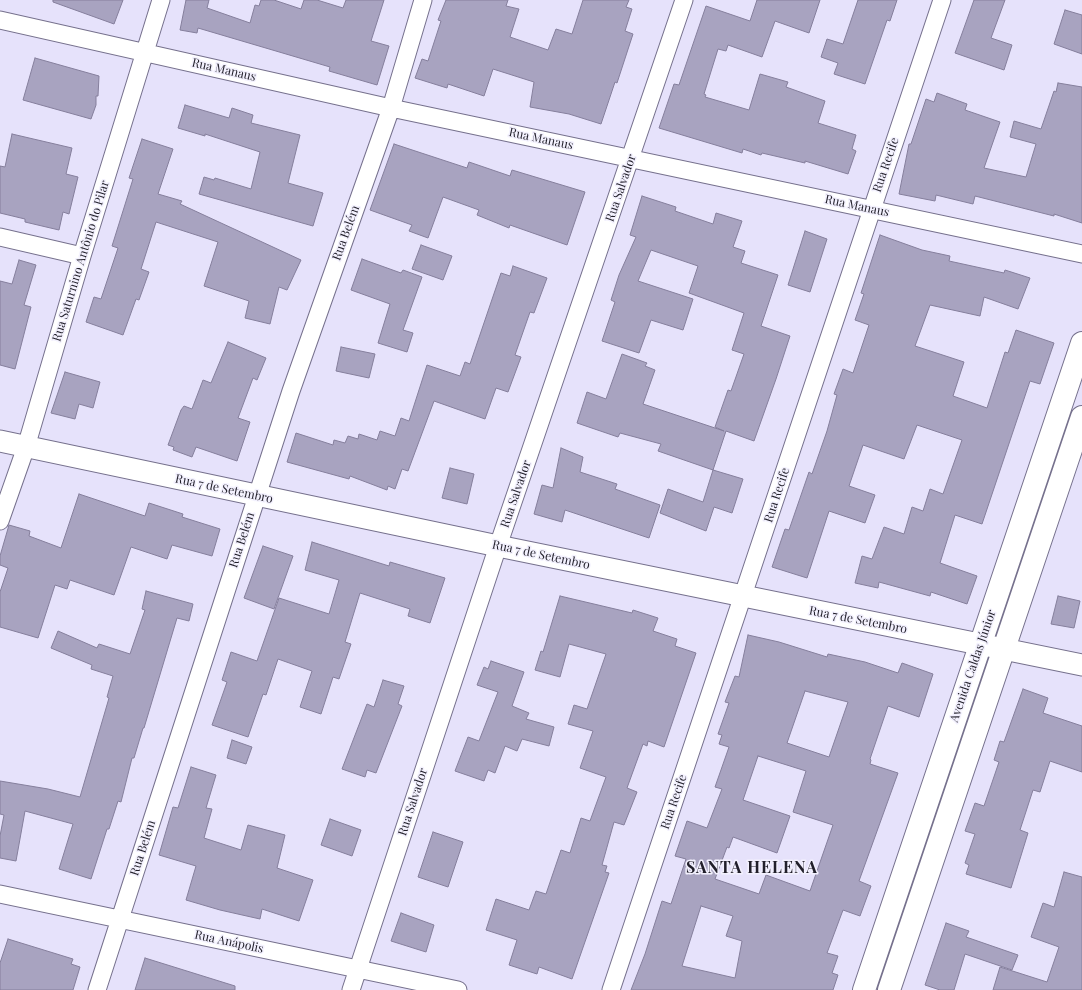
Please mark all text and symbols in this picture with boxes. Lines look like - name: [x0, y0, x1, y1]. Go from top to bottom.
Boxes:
- street label: Rua Manaus: [190, 56, 258, 84]
- street label: Rua Manaus: [507, 125, 575, 153]
- street label: Rua Recife: [870, 136, 902, 194]
- street label: Rua Salvador: [603, 152, 639, 224]
- street label: Rua Saturnino Antônio do Pilar: [50, 179, 112, 343]
- street label: Rua Manaus: [823, 192, 891, 220]
- street label: Rua Belém: [329, 204, 363, 262]
- street label: Rua Salvador: [498, 458, 534, 530]
- street label: Rua Recife: [761, 466, 793, 524]
- street label: Rua 7 de Setembro: [174, 472, 274, 506]
- street label: Rua Belém: [226, 511, 258, 569]
- street label: Rua 7 de Setembro: [491, 538, 591, 572]
- street label: Rua 7 de Setembro: [808, 603, 908, 637]
- street label: Avenida Caldas Júnior: [947, 608, 999, 724]
- street label: Rua Salvador: [395, 766, 431, 838]
- street label: Rua Recife: [658, 773, 690, 831]
- street label: Rua Belém: [127, 819, 159, 877]
- district label: SANTA HELENA: [686, 858, 818, 878]
- street label: Rua Anápolis: [193, 928, 265, 956]

